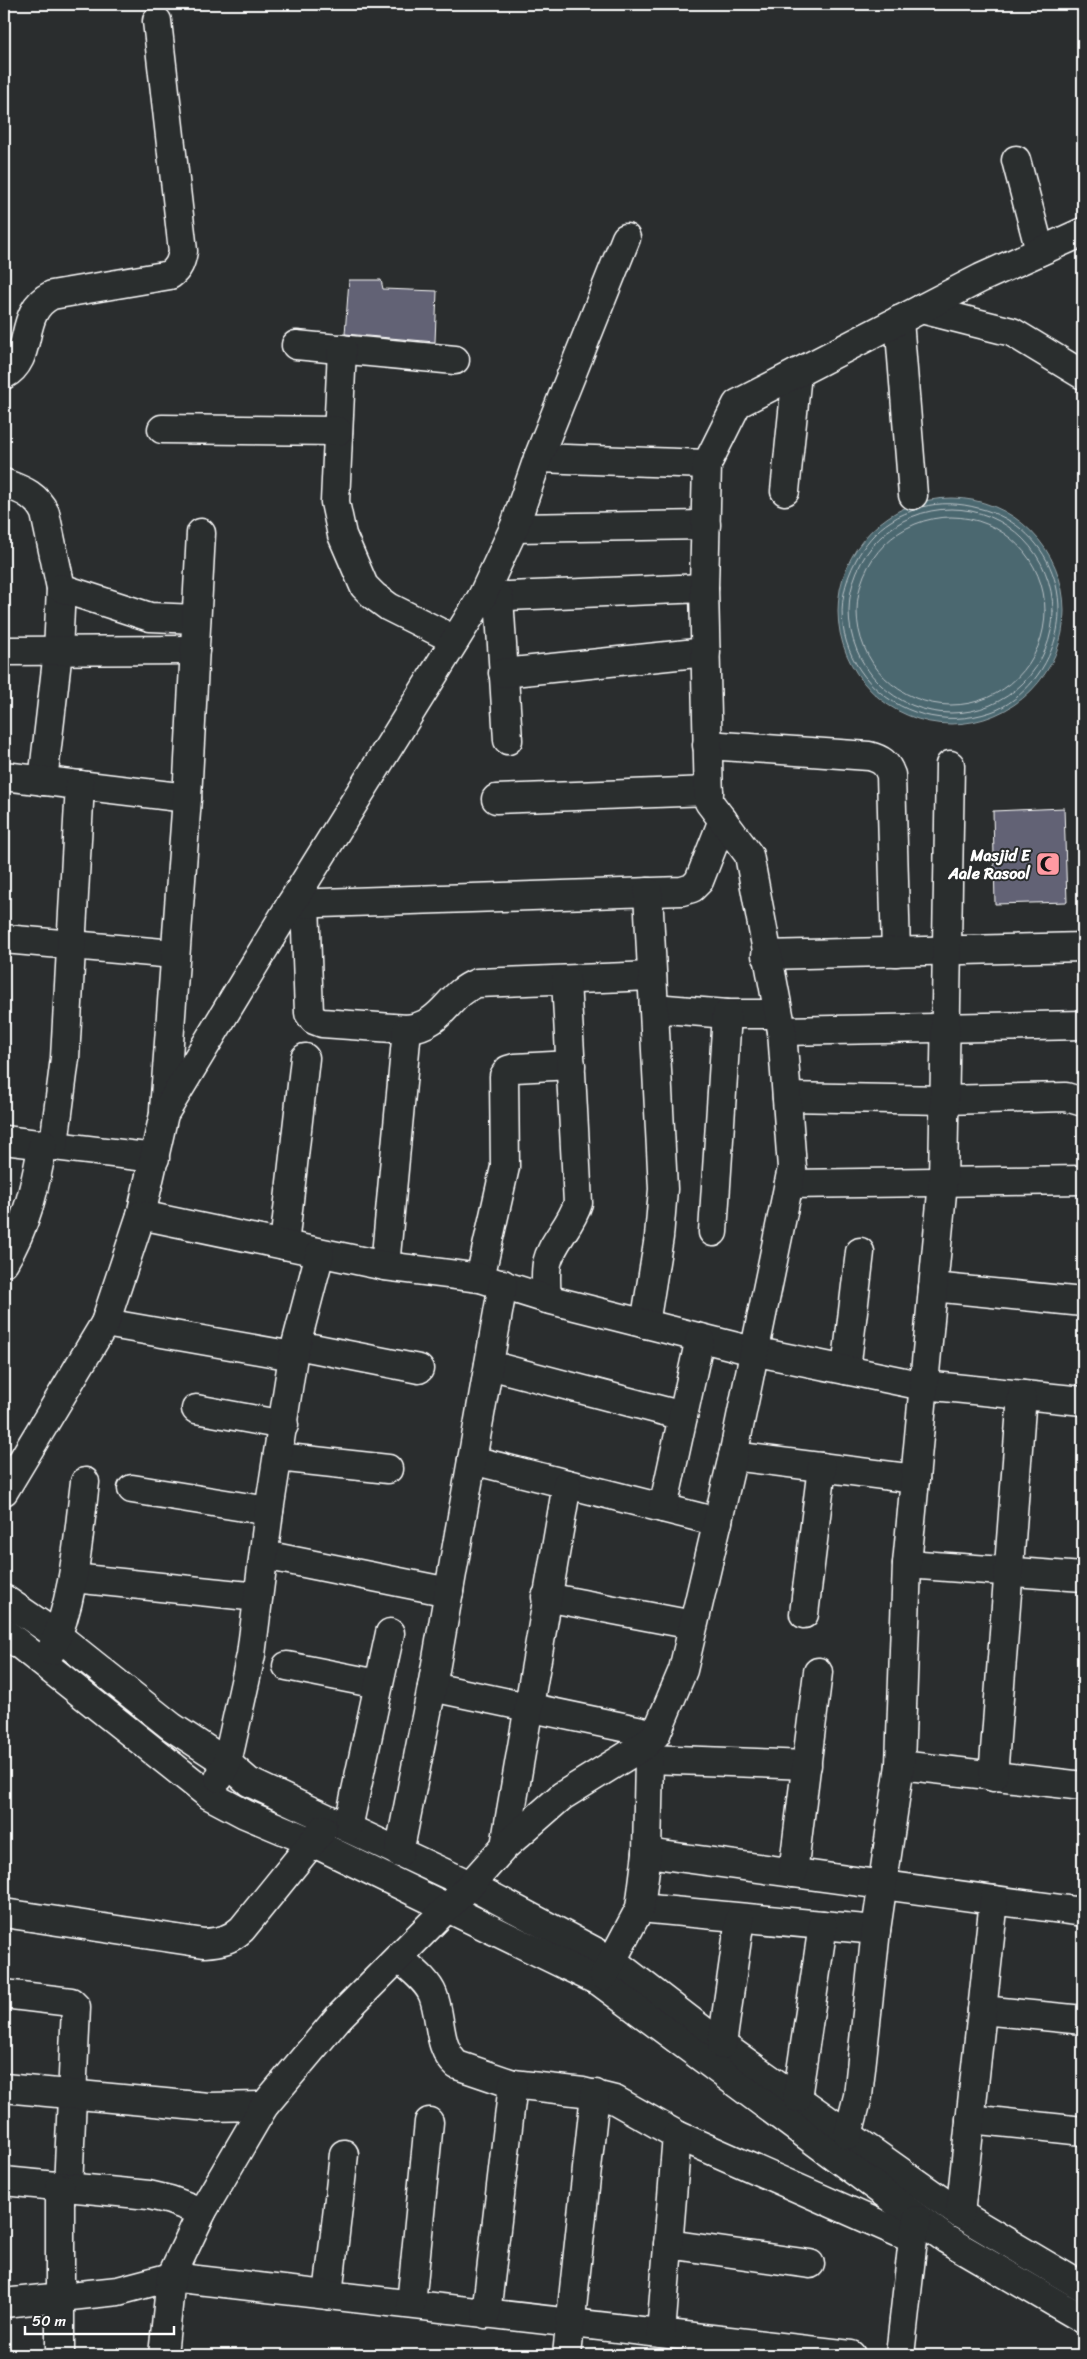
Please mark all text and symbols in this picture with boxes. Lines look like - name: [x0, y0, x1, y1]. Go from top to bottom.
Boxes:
- place label: Masjid E Aale Rasool: [948, 841, 1031, 888]
- mosque icon: Masjid E Aale Rasool: [1035, 851, 1061, 877]
- scale bar: [25, 2304, 174, 2336]
- text: 50 m: [32, 2308, 67, 2334]

